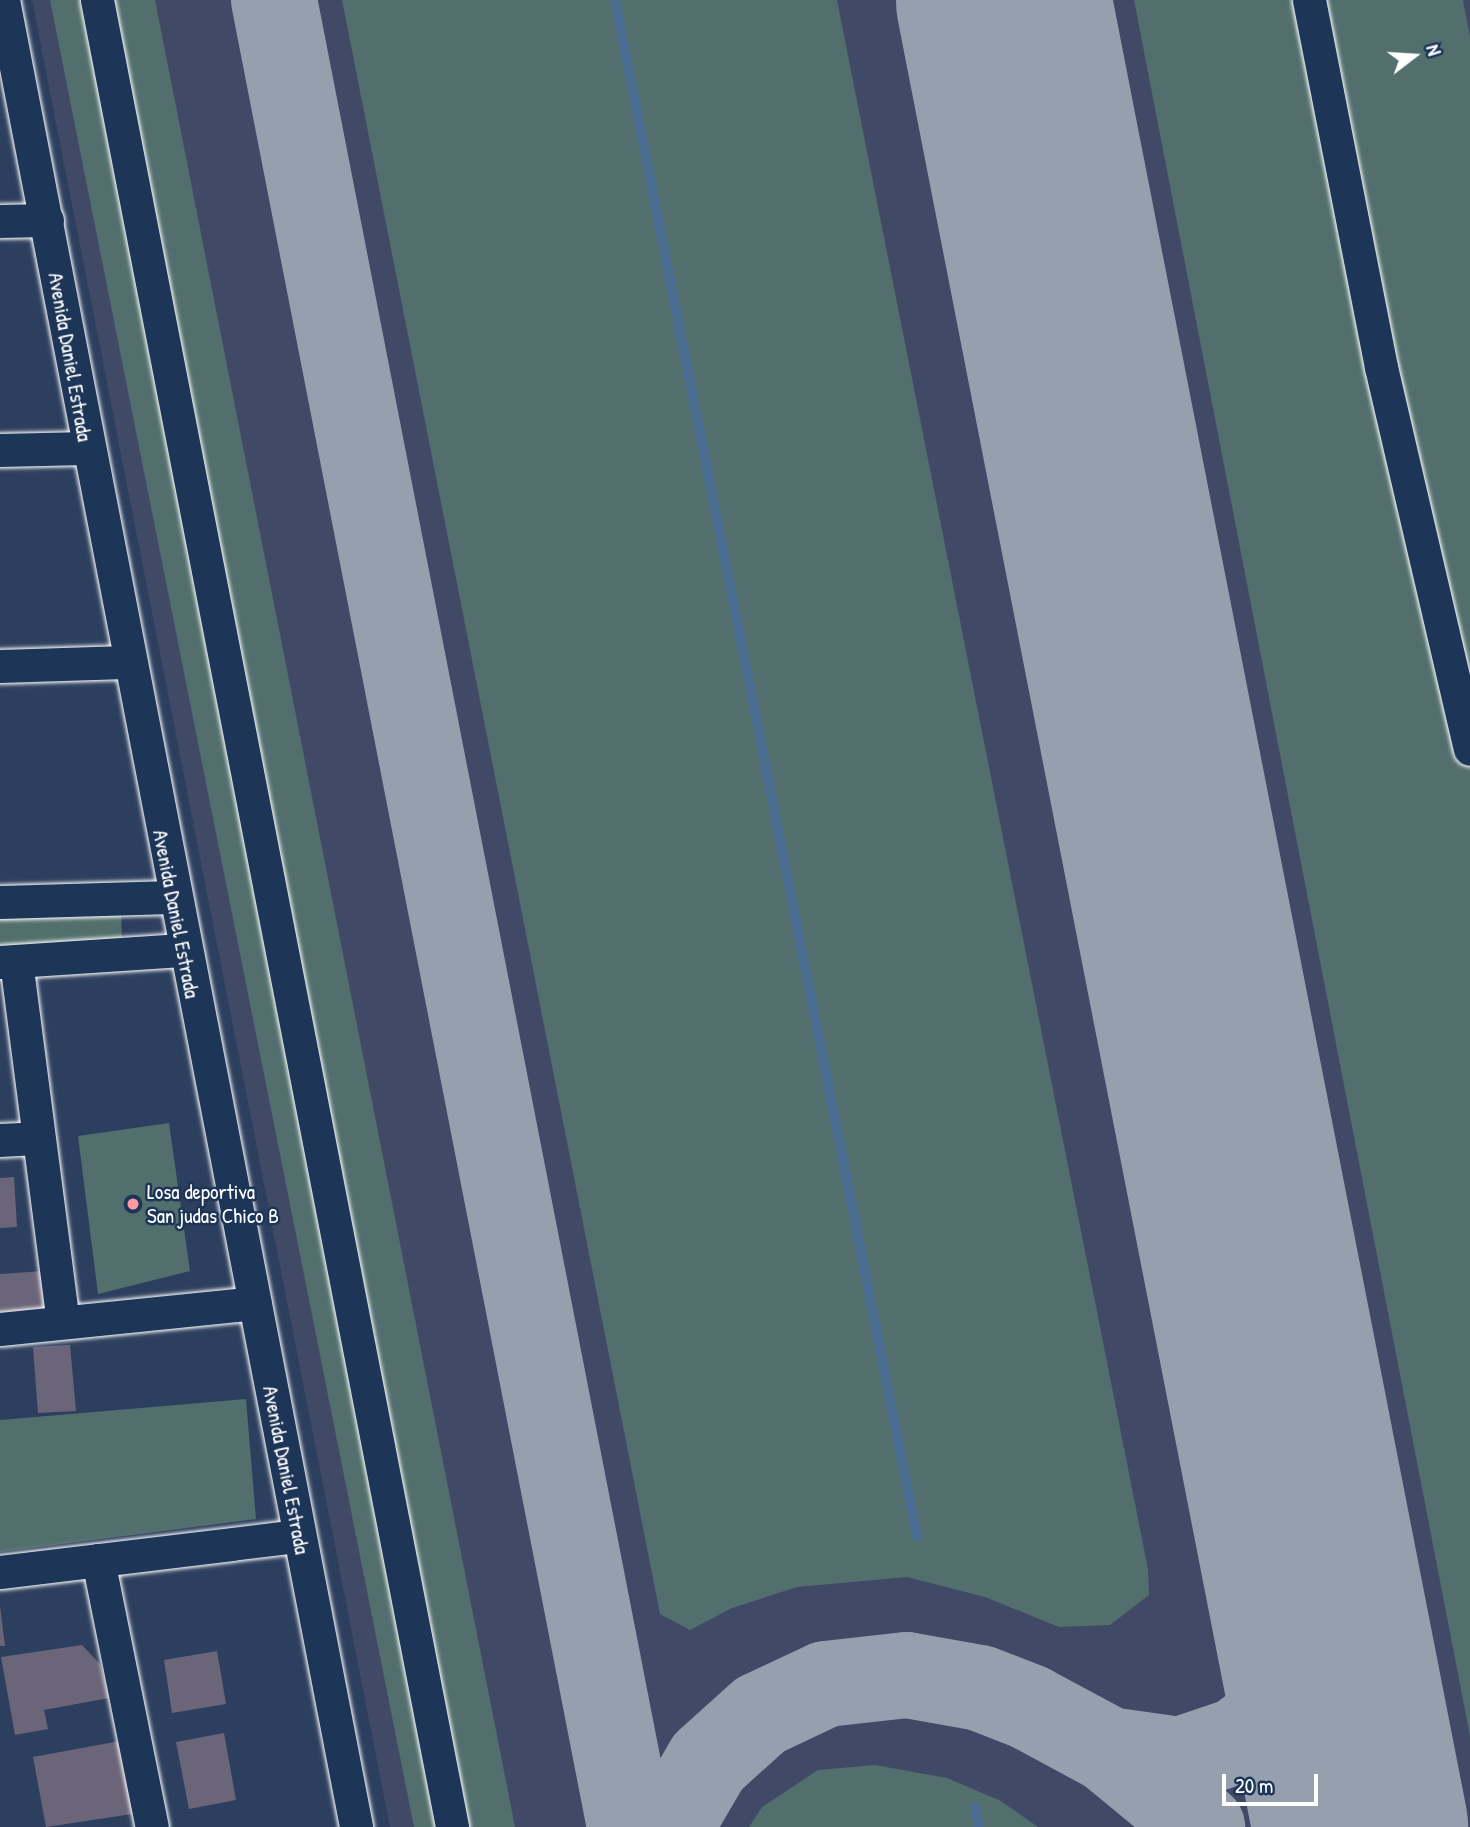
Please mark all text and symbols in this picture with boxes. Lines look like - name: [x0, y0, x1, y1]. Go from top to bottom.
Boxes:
- north arrow: [1379, 21, 1449, 91]
- text: N: [1420, 41, 1448, 58]
- street label: Avenida Daniel Estrada: [43, 271, 97, 443]
- street label: Avenida Daniel Estrada: [147, 828, 205, 1000]
- place label: Losa deportiva San judas Chico B: [147, 1179, 279, 1229]
- marker: Losa deportiva San judas Chico B: [125, 1196, 141, 1212]
- street label: Avenida Daniel Estrada: [257, 1384, 315, 1556]
- scale bar: [1225, 1760, 1321, 1804]
- text: 20 m: [1235, 1771, 1273, 1800]

